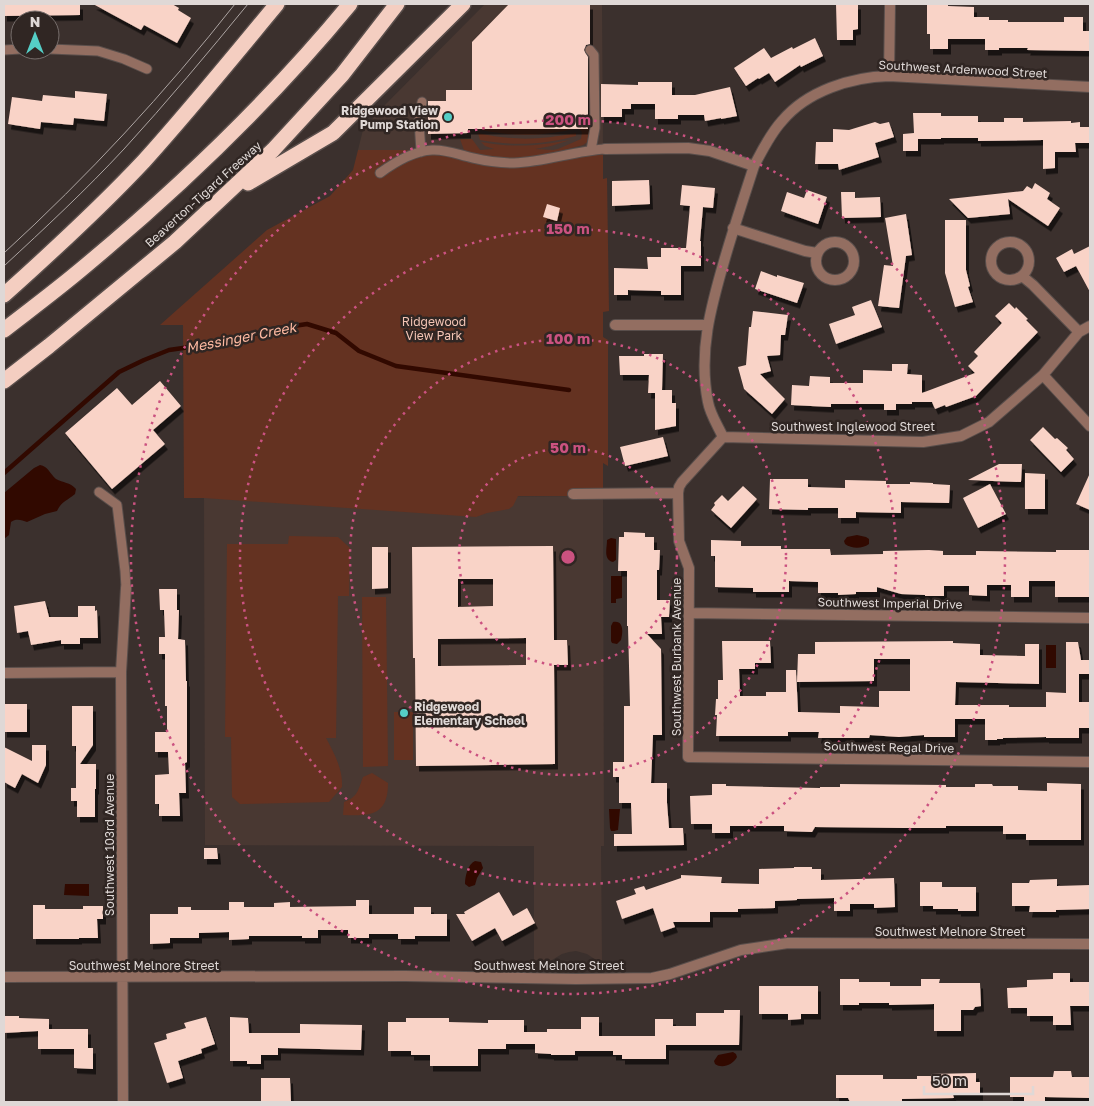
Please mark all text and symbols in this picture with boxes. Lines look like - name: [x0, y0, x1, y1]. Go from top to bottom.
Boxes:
- north arrow: [10, 10, 60, 60]
- text: N: [30, 13, 40, 30]
- street label: Southwest Ardenwood Street: [878, 57, 1048, 81]
- place label: Ridgewood View Pump Station: [341, 103, 438, 132]
- text: 200 m: [545, 110, 591, 128]
- marker: Ridgewood View Pump Station: [442, 111, 454, 123]
- street label: Beaverton-Tigard Freeway: [142, 138, 265, 250]
- text: 150 m: [546, 219, 590, 237]
- park label: Ridgewood View Park: [402, 314, 466, 343]
- water label: Messinger Creek: [184, 318, 300, 356]
- text: 100 m: [546, 329, 590, 347]
- street label: Southwest Inglewood Street: [771, 419, 935, 434]
- text: 50 m: [550, 438, 586, 456]
- centre of rings: [559, 548, 577, 566]
- street label: Southwest Burbank Avenue: [669, 578, 684, 736]
- street label: Southwest Imperial Drive: [817, 594, 963, 612]
- place label: Ridgewood Elementary School: [414, 699, 525, 728]
- marker: Ridgewood Elementary School: [398, 707, 410, 719]
- street label: Southwest Regal Drive: [824, 738, 954, 756]
- street label: Southwest 103rd Avenue: [102, 774, 117, 916]
- street label: Southwest Melnore Street: [875, 924, 1026, 939]
- street label: Southwest Melnore Street: [69, 958, 220, 973]
- street label: Southwest Melnore Street: [474, 958, 625, 973]
- scale bar: [924, 1064, 1033, 1096]
- text: 50 m: [932, 1071, 967, 1089]

